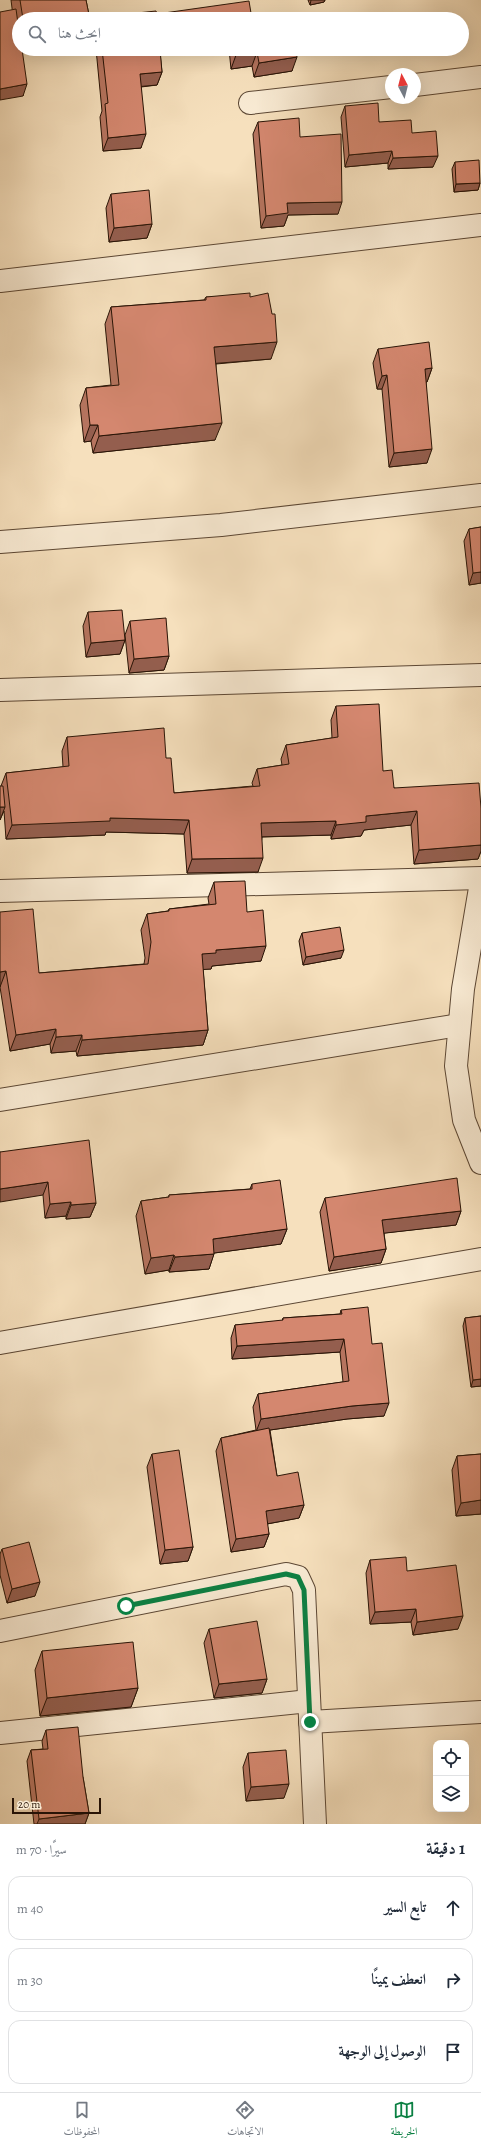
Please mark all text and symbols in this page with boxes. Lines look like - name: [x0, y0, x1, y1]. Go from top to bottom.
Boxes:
- search box: [12, 12, 469, 56]
- icon: search: [26, 23, 48, 45]
- text: ابحث هنا: [58, 23, 101, 43]
- north arrow: [385, 68, 421, 104]
- route start: [117, 1597, 135, 1615]
- route end: [301, 1713, 319, 1731]
- map controls: [433, 1740, 469, 1812]
- button: locate: [433, 1740, 469, 1776]
- button: layers: [433, 1776, 469, 1812]
- scale bar: [12, 1796, 101, 1815]
- text: 20 m: [18, 1797, 40, 1812]
- text: 1 دقيقة: [426, 1837, 465, 1860]
- text: سيرًا · 70 m: [16, 1841, 67, 1858]
- text: تابع السير: [384, 1897, 426, 1917]
- icon: ahead: [442, 1897, 464, 1919]
- text: 40 m: [17, 1900, 43, 1917]
- text: انعطف يمينًا: [371, 1969, 426, 1989]
- icon: right: [442, 1969, 464, 1991]
- text: 30 m: [17, 1972, 43, 1989]
- text: الوصول إلى الوجهة: [339, 2041, 426, 2061]
- icon: arrive: [442, 2041, 464, 2063]
- tab: المحفوظات: [64, 2099, 100, 2142]
- tab: الاتجاهات: [227, 2099, 264, 2142]
- tab: الخريطة: [391, 2099, 417, 2142]

